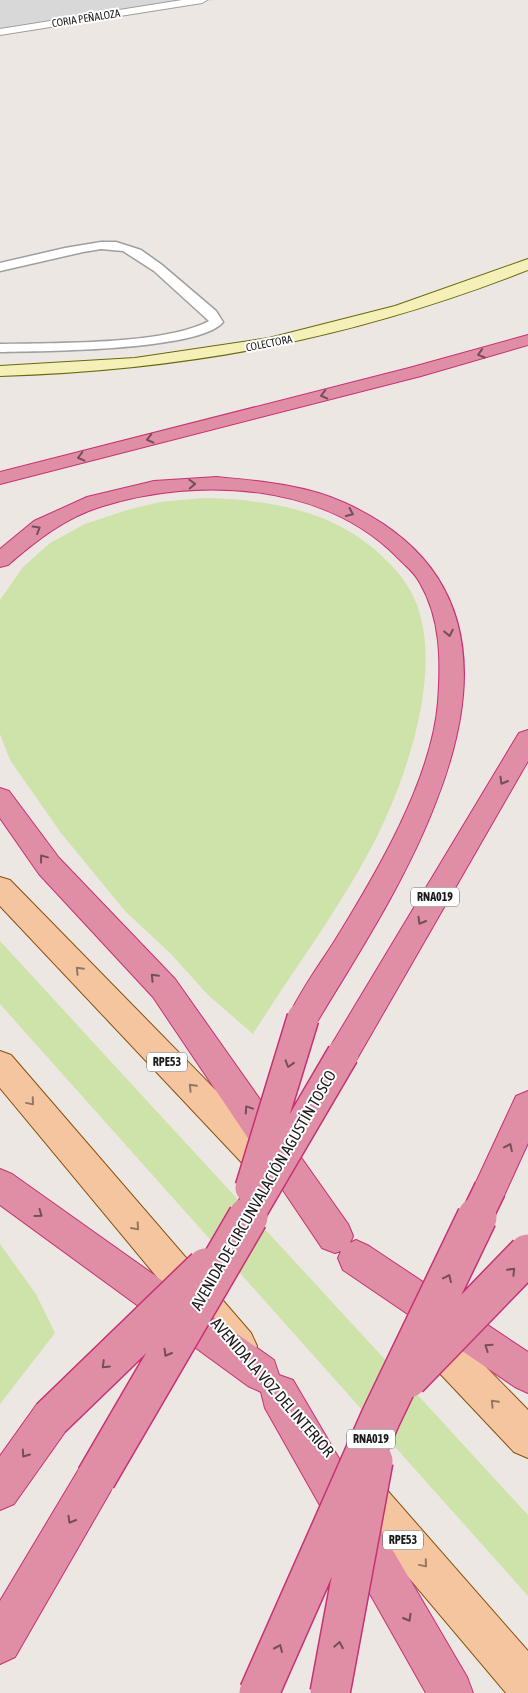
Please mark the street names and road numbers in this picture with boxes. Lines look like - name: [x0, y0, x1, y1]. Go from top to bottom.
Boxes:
- street label: CORIA PEÑALOZA: [51, 7, 122, 29]
- street label: COLECTORA: [245, 333, 294, 353]
- road number: RNA019: [411, 888, 459, 906]
- road number: RPE53: [147, 1052, 187, 1072]
- street label: AVENIDA DE CIRCUNVALACIÓN AGUSTÍN TOSCO: [187, 1067, 339, 1313]
- street label: AVENIDA LA VOZ DEL INTERIOR: [208, 1314, 338, 1460]
- road number: RNA019: [347, 1430, 395, 1448]
- road number: RPE53: [383, 1530, 423, 1550]

